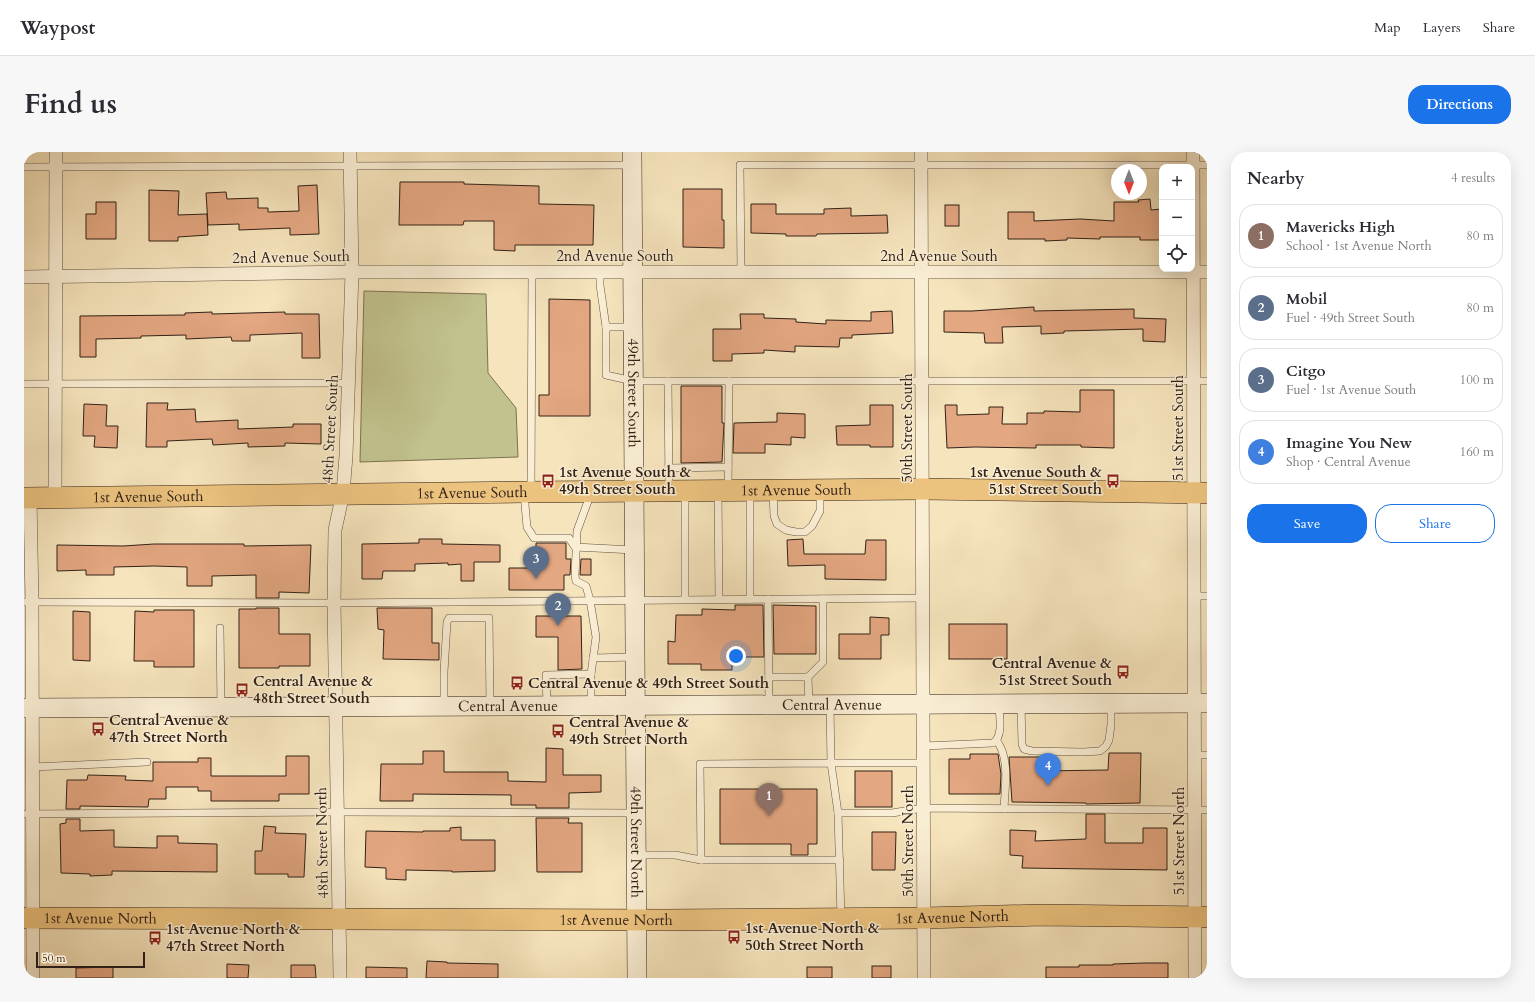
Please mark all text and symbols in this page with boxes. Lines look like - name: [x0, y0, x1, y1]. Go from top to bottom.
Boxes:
- text: Waypost: [20, 15, 95, 41]
- text: Map: [1374, 18, 1401, 37]
- text: Layers: [1423, 18, 1461, 37]
- text: Share: [1483, 18, 1515, 37]
- text: Find us: [24, 85, 117, 123]
- button: Directions: [1408, 85, 1511, 124]
- north arrow: [1111, 164, 1147, 200]
- map controls: [1159, 164, 1195, 272]
- button: +: [1159, 164, 1195, 200]
- text: Nearby: [1247, 167, 1304, 190]
- text: 4 results: [1451, 169, 1495, 187]
- button: −: [1159, 200, 1195, 236]
- text: Mavericks High: [1286, 217, 1395, 237]
- text: 1: [1258, 227, 1264, 245]
- text: 80 m: [1466, 227, 1494, 245]
- button: locate: [1159, 236, 1195, 272]
- text: School · 1st Avenue North: [1286, 237, 1432, 255]
- street label: 2nd Avenue South: [232, 246, 351, 268]
- street label: 2nd Avenue South: [556, 246, 675, 266]
- street label: 2nd Avenue South: [880, 246, 999, 266]
- text: Mobil: [1286, 289, 1327, 309]
- text: 2: [1258, 299, 1264, 317]
- text: 80 m: [1466, 299, 1494, 317]
- text: Fuel · 49th Street South: [1286, 309, 1415, 327]
- street label: 49th Street South: [623, 338, 644, 449]
- text: Citgo: [1286, 361, 1325, 381]
- text: 3: [1258, 371, 1264, 389]
- text: 100 m: [1460, 371, 1494, 389]
- street label: 48th Street South: [317, 373, 343, 484]
- street label: 50th Street South: [897, 373, 917, 483]
- street label: 51st Street South: [1168, 374, 1188, 481]
- text: Fuel · 1st Avenue South: [1286, 381, 1416, 399]
- text: Imagine You New: [1286, 433, 1412, 453]
- text: 4: [1258, 443, 1264, 461]
- text: 160 m: [1460, 443, 1494, 461]
- text: Shop · Central Avenue: [1286, 453, 1411, 471]
- place label: 1st Avenue South & 49th Street South: [559, 462, 692, 499]
- place label: 1st Avenue South & 51st Street South: [970, 462, 1103, 499]
- bus stop icon: 1st Avenue South & 49th Street South: [540, 473, 556, 489]
- bus stop icon: 1st Avenue South & 51st Street South: [1105, 473, 1121, 489]
- street label: 1st Avenue South: [740, 480, 852, 500]
- street label: 1st Avenue South: [416, 482, 528, 503]
- street label: 1st Avenue South: [92, 486, 204, 507]
- button: Save: [1247, 504, 1367, 543]
- button: Share: [1375, 504, 1495, 543]
- pin: 3: [523, 546, 549, 579]
- pin: 2: [545, 593, 571, 626]
- your location: [726, 646, 746, 666]
- place label: Central Avenue & 51st Street South: [992, 653, 1113, 690]
- bus stop icon: Central Avenue & 51st Street South: [1115, 664, 1131, 680]
- place label: Central Avenue & 48th Street South: [253, 671, 374, 708]
- place label: Central Avenue & 49th Street South: [528, 673, 770, 693]
- bus stop icon: Central Avenue & 49th Street South: [509, 675, 525, 691]
- bus stop icon: Central Avenue & 48th Street South: [234, 682, 250, 698]
- street label: Central Avenue: [782, 694, 882, 715]
- street label: Central Avenue: [458, 696, 558, 716]
- place label: Central Avenue & 47th Street North: [109, 710, 230, 747]
- place label: Central Avenue & 49th Street North: [569, 712, 690, 749]
- bus stop icon: Central Avenue & 47th Street North: [90, 721, 106, 737]
- bus stop icon: Central Avenue & 49th Street North: [550, 723, 566, 739]
- pin: 4: [1035, 753, 1061, 786]
- pin: 1: [756, 783, 782, 816]
- street label: 50th Street North: [898, 784, 918, 897]
- street label: 48th Street North: [311, 786, 333, 899]
- street label: 49th Street North: [626, 786, 647, 899]
- street label: 51st Street North: [1169, 786, 1189, 895]
- street label: 1st Avenue North: [895, 906, 1010, 928]
- street label: 1st Avenue North: [43, 908, 158, 928]
- street label: 1st Avenue North: [559, 910, 674, 930]
- place label: 1st Avenue North & 50th Street North: [745, 918, 880, 955]
- place label: 1st Avenue North & 47th Street North: [166, 919, 301, 956]
- bus stop icon: 1st Avenue North & 50th Street North: [726, 929, 742, 945]
- bus stop icon: 1st Avenue North & 47th Street North: [147, 930, 163, 946]
- scale bar: [36, 950, 145, 969]
- text: 50 m: [42, 951, 66, 966]

